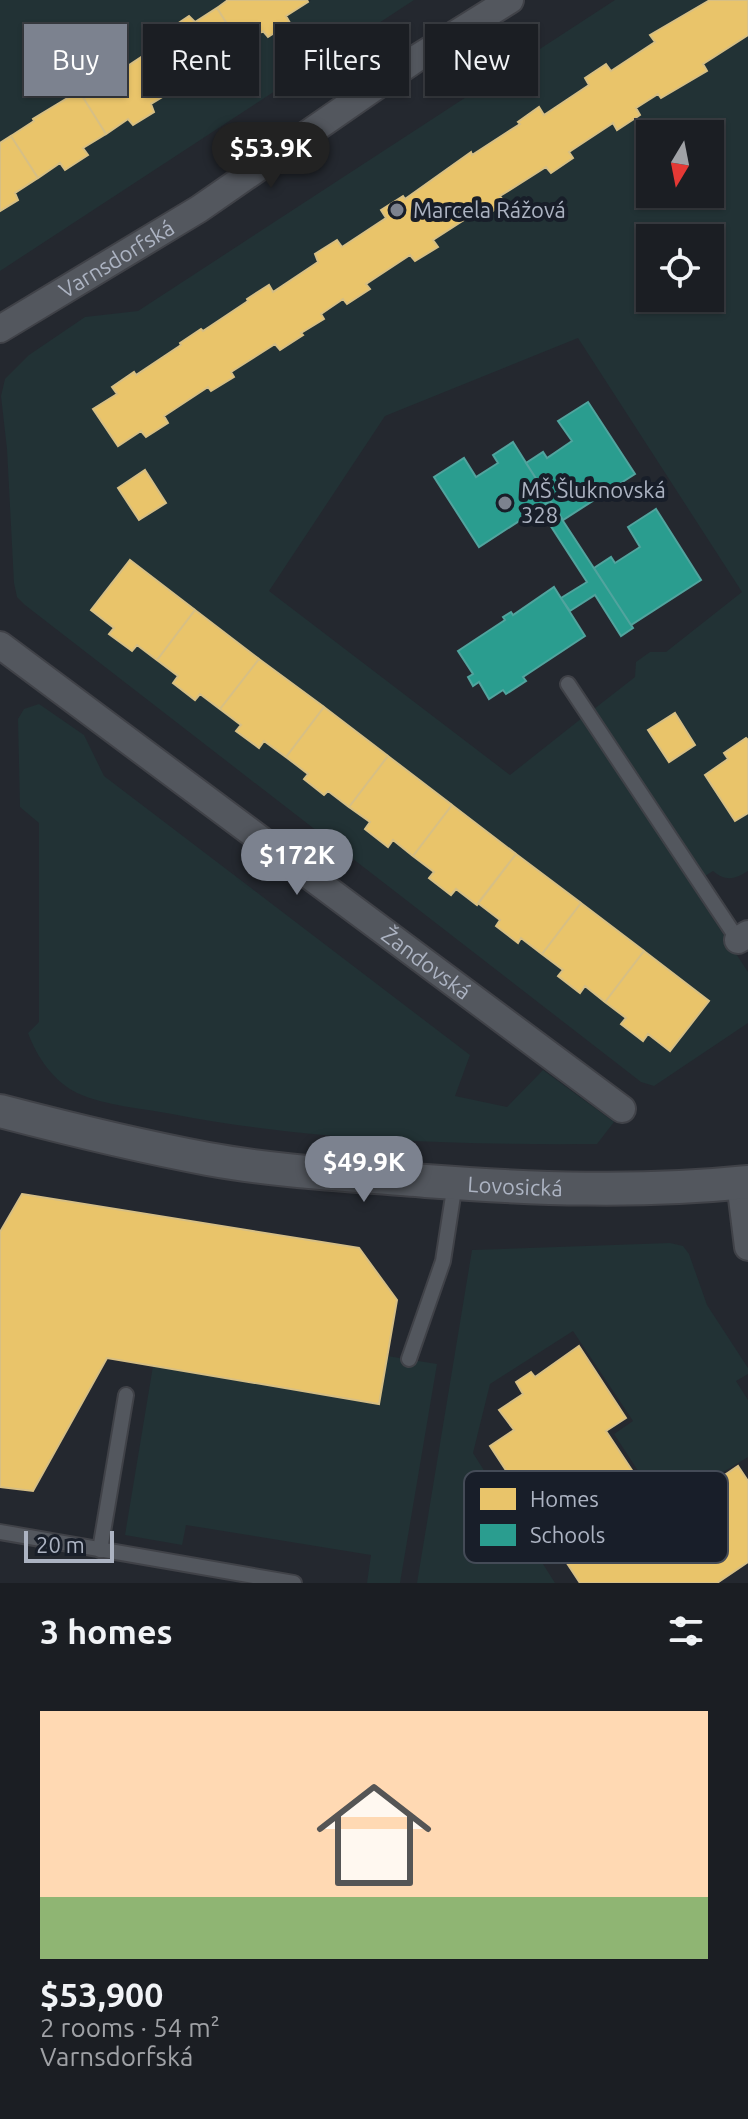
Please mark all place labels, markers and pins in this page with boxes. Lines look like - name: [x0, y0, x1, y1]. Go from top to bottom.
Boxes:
- pin: $53.9K: [206, 122, 336, 190]
- place label: Marcela Rážová: [413, 197, 566, 222]
- marker: Marcela Rážová: [388, 201, 406, 219]
- place label: MŠ Šluknovská 328: [521, 477, 666, 527]
- marker: MŠ Šluknovská 328: [496, 494, 514, 512]
- pin: $172K: [241, 829, 353, 897]
- pin: $49.9K: [299, 1136, 429, 1204]

